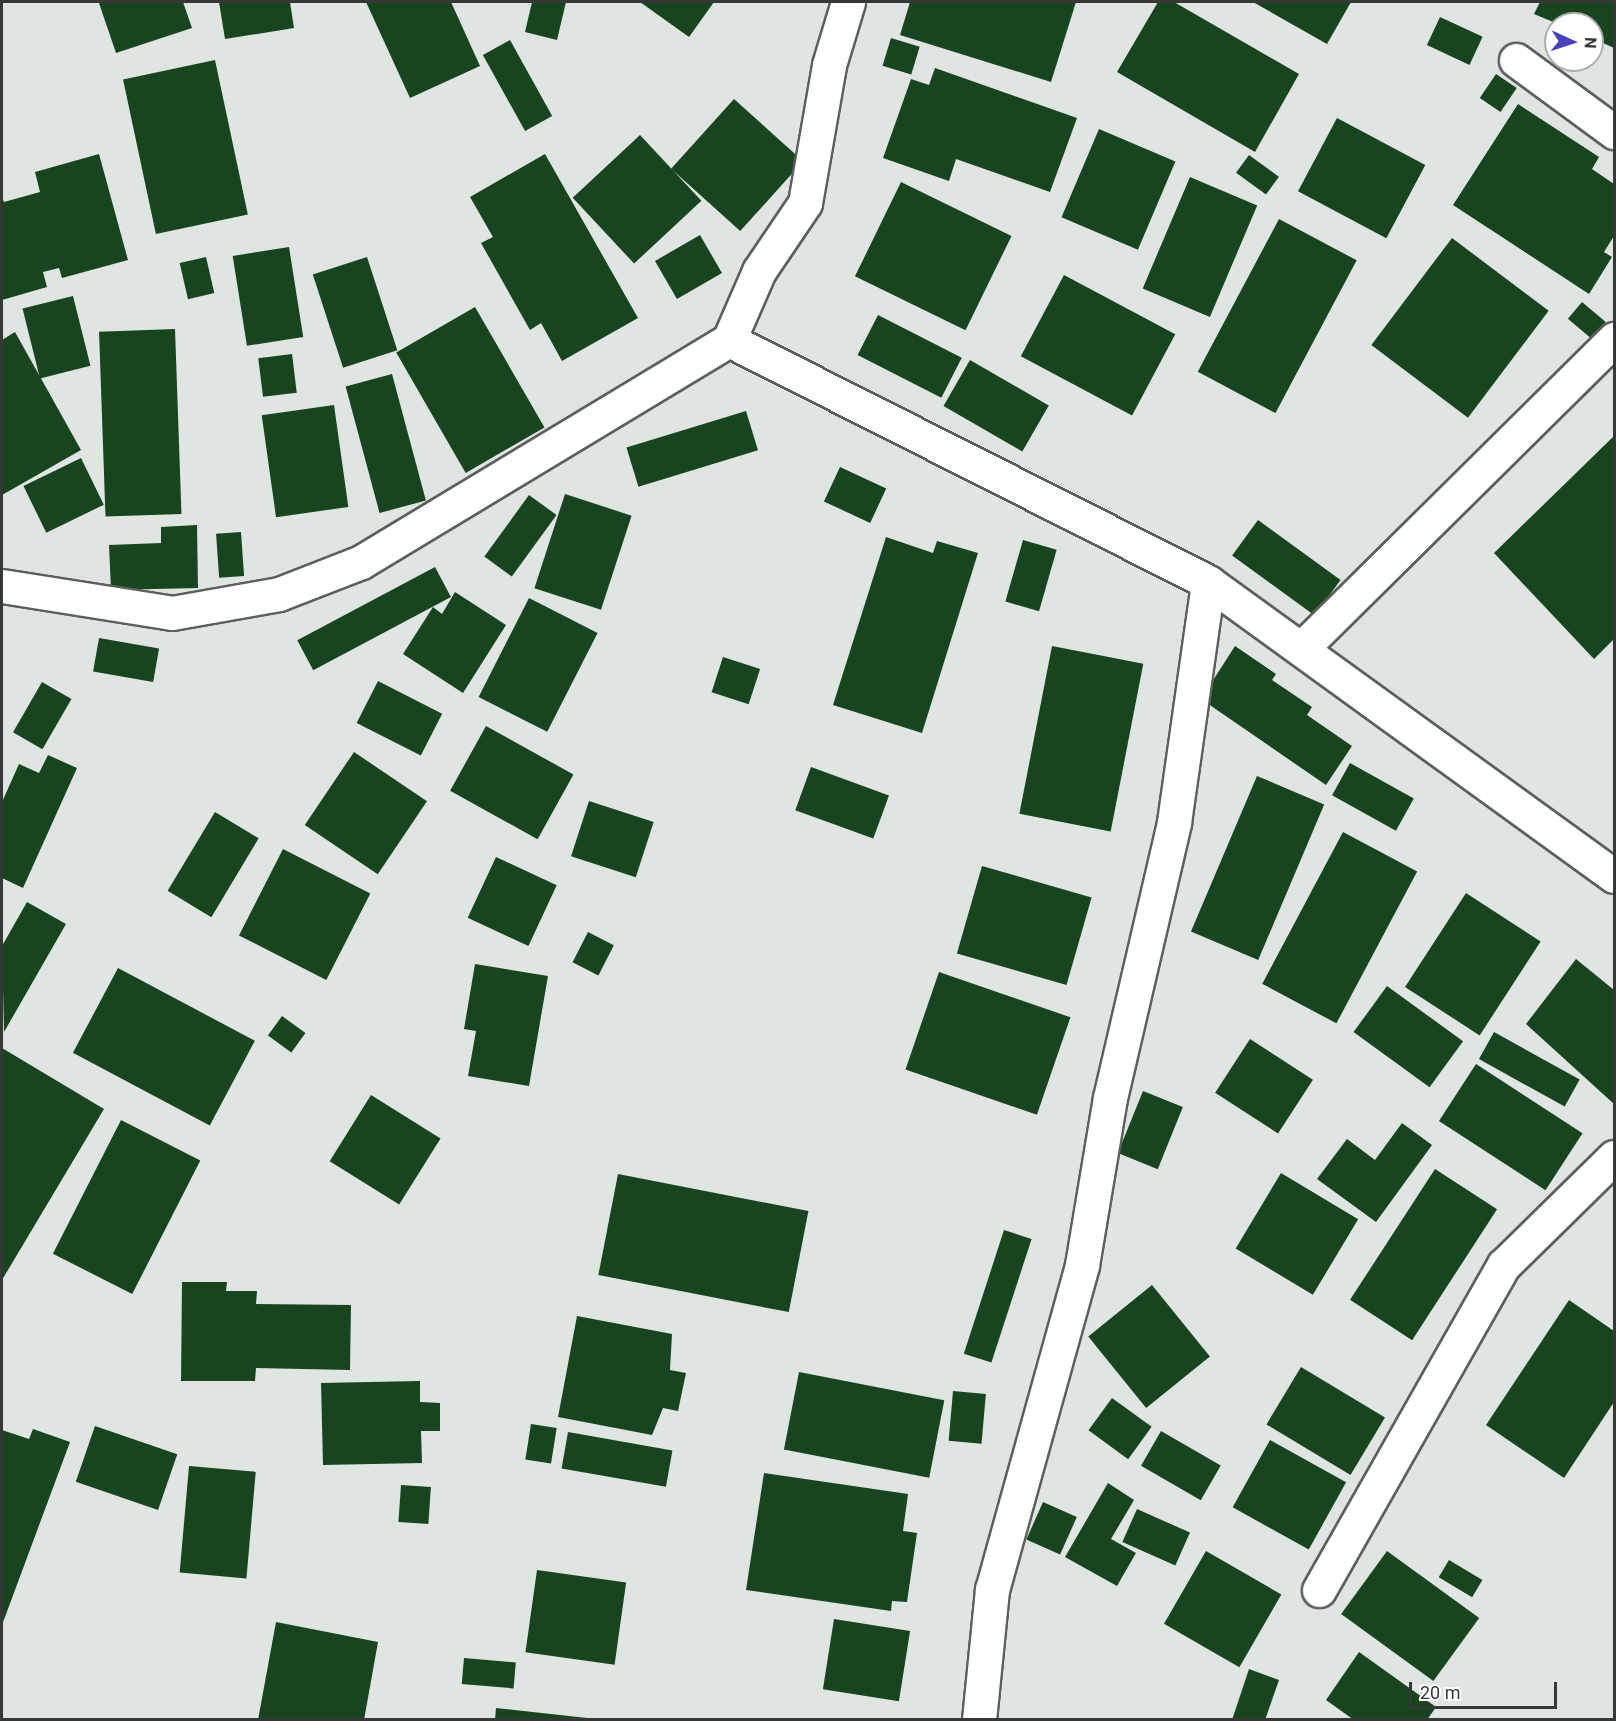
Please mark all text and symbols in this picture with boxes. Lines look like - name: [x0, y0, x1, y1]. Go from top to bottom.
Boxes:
- north arrow: [1544, 12, 1604, 72]
- text: N: [1581, 37, 1600, 49]
- scale bar: [1412, 1670, 1560, 1708]
- text: 20 m: [1420, 1682, 1460, 1703]

